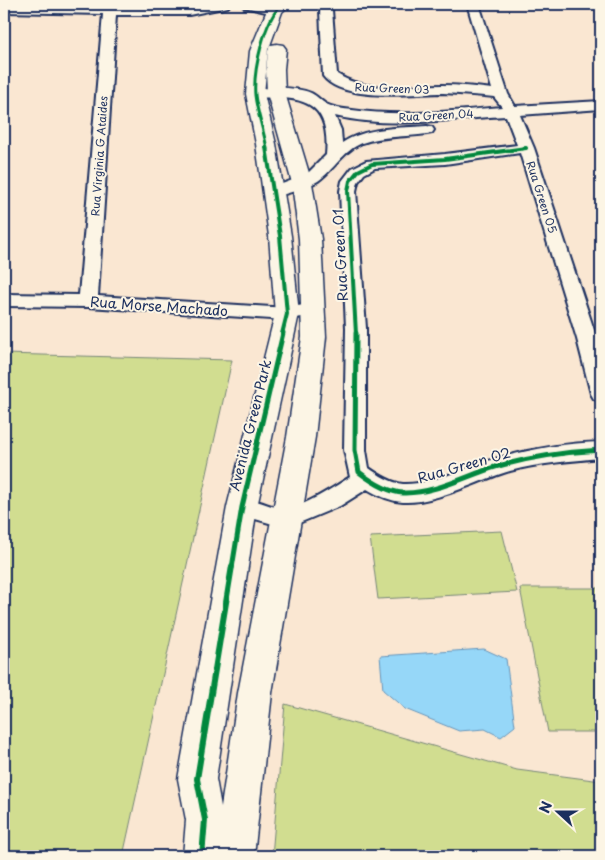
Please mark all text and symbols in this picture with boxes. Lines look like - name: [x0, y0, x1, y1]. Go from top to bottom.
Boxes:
- street label: Rua Green 03: [354, 78, 430, 98]
- street label: Rua Virginia G Ataides: [86, 95, 112, 217]
- street label: Rua Green 04: [398, 105, 474, 125]
- street label: Rua Green 05: [522, 159, 562, 235]
- street label: Rua Green 01: [327, 208, 353, 302]
- street label: Rua Morse Machado: [89, 291, 229, 321]
- street label: Avenida Green Park: [224, 357, 277, 493]
- street label: Rua Green 02: [415, 442, 513, 488]
- north arrow: [532, 788, 582, 838]
- text: N: [534, 798, 557, 816]

